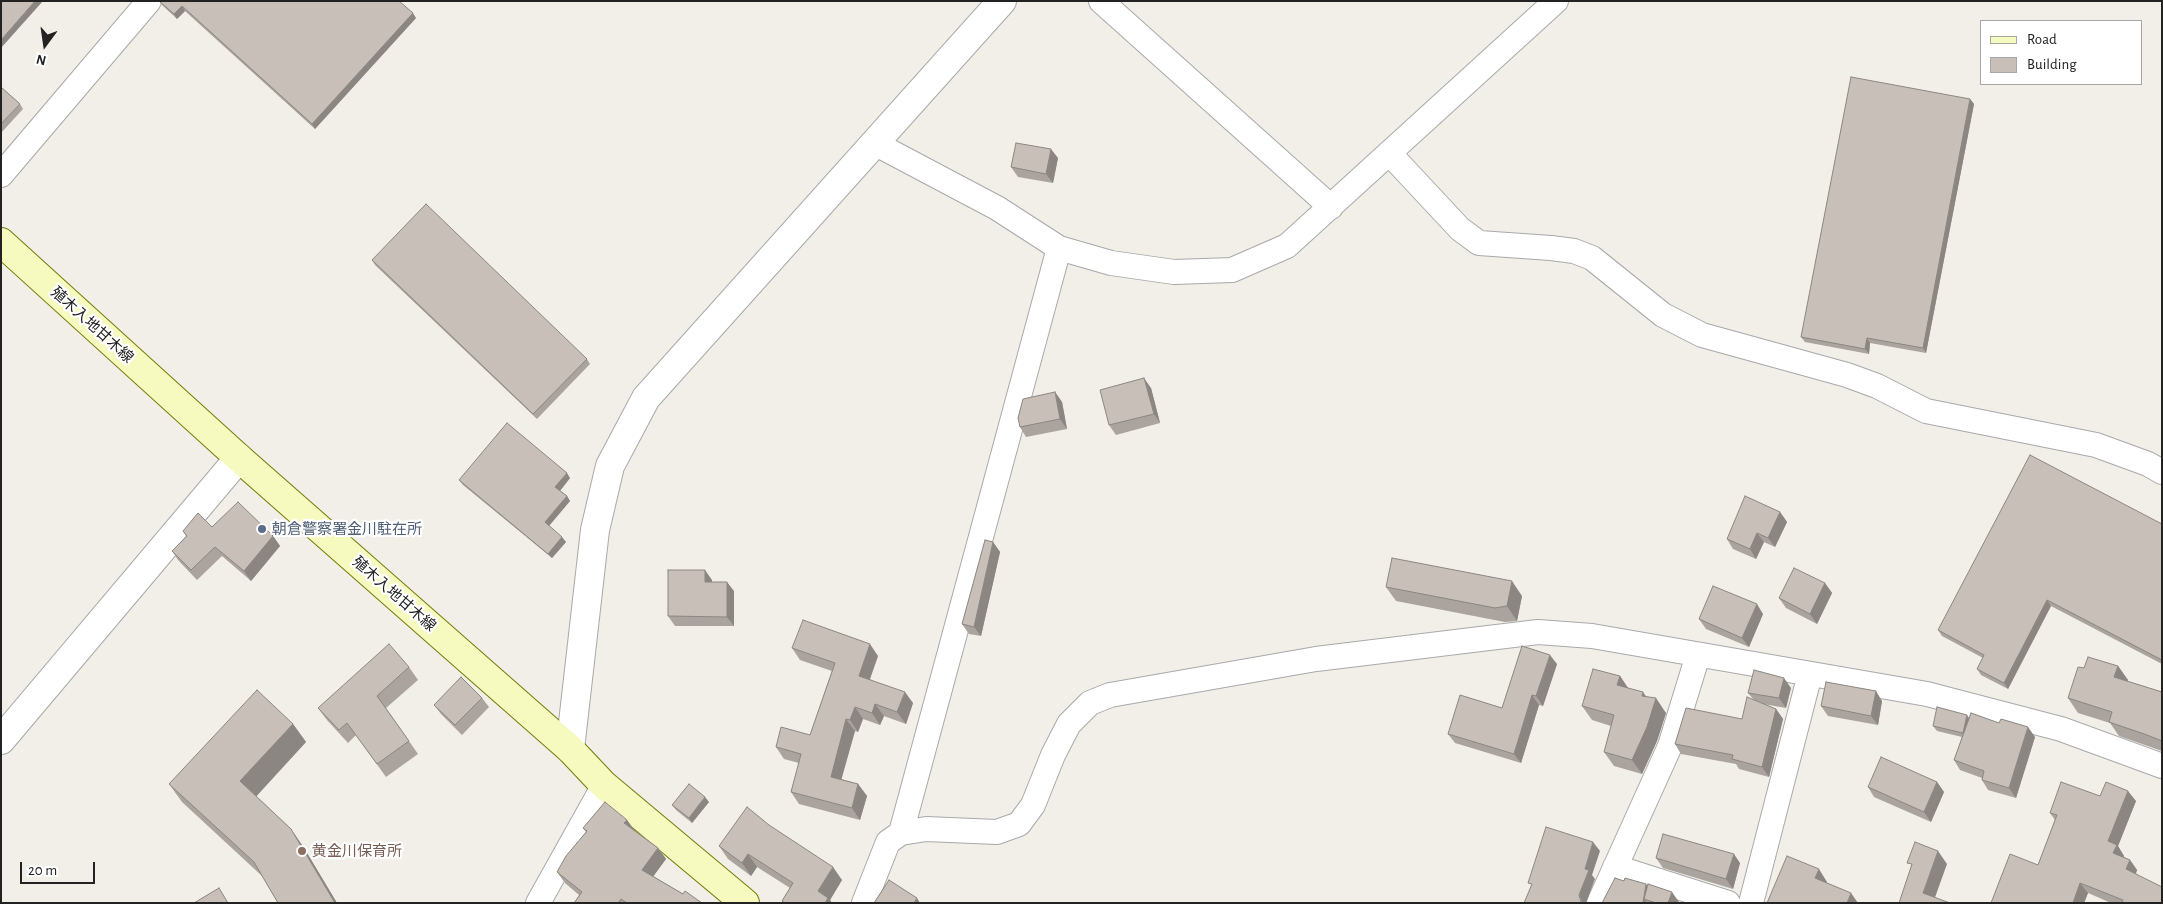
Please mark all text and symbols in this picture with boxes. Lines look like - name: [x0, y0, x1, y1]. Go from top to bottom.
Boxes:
- north arrow: [20, 20, 70, 70]
- legend: [1980, 20, 2143, 85]
- text: Road: [2027, 32, 2057, 47]
- text: N: [35, 52, 48, 68]
- text: Building: [2027, 57, 2077, 72]
- street label: 殖木入地甘木線: [47, 283, 137, 367]
- place label: 朝倉警察署金川駐在所: [272, 520, 422, 538]
- marker: 朝倉警察署金川駐在所: [256, 523, 268, 535]
- street label: 殖木入地甘木線: [348, 553, 440, 635]
- place label: 黄金川保育所: [312, 842, 402, 860]
- marker: 黄金川保育所: [296, 845, 308, 857]
- scale bar: [22, 852, 98, 884]
- text: 20 m: [28, 863, 57, 878]

